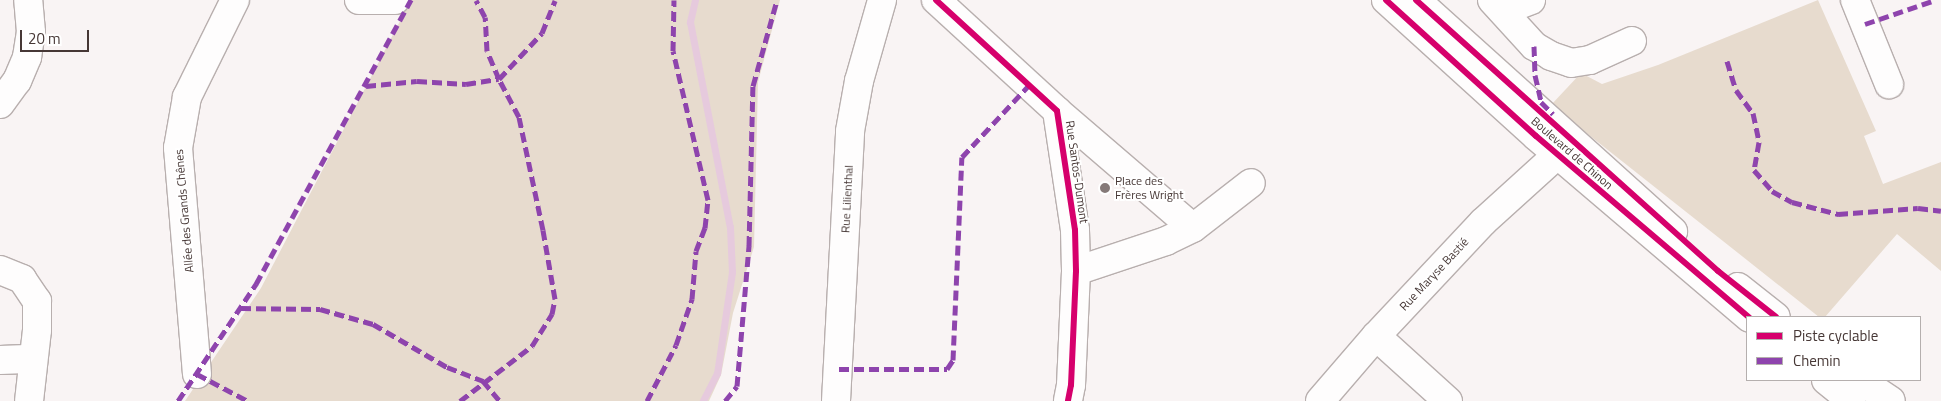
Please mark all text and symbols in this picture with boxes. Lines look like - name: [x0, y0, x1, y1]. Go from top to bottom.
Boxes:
- scale bar: [22, 20, 91, 52]
- text: 20 m: [28, 27, 61, 50]
- street label: Boulevard de Chinon: [1528, 114, 1616, 192]
- street label: Rue Santos-Dumont: [1063, 120, 1091, 224]
- street label: Allée des Grands Chênes: [171, 149, 197, 273]
- street label: Rue Lilienthal: [838, 165, 856, 233]
- place label: Place des Frères Wright: [1115, 174, 1183, 202]
- marker: Place des Frères Wright: [1099, 182, 1111, 194]
- street label: Rue Maryse Bastié: [1396, 235, 1472, 313]
- legend: [1746, 316, 1921, 381]
- text: Piste cyclable: [1793, 324, 1878, 347]
- text: Chemin: [1793, 349, 1841, 372]

